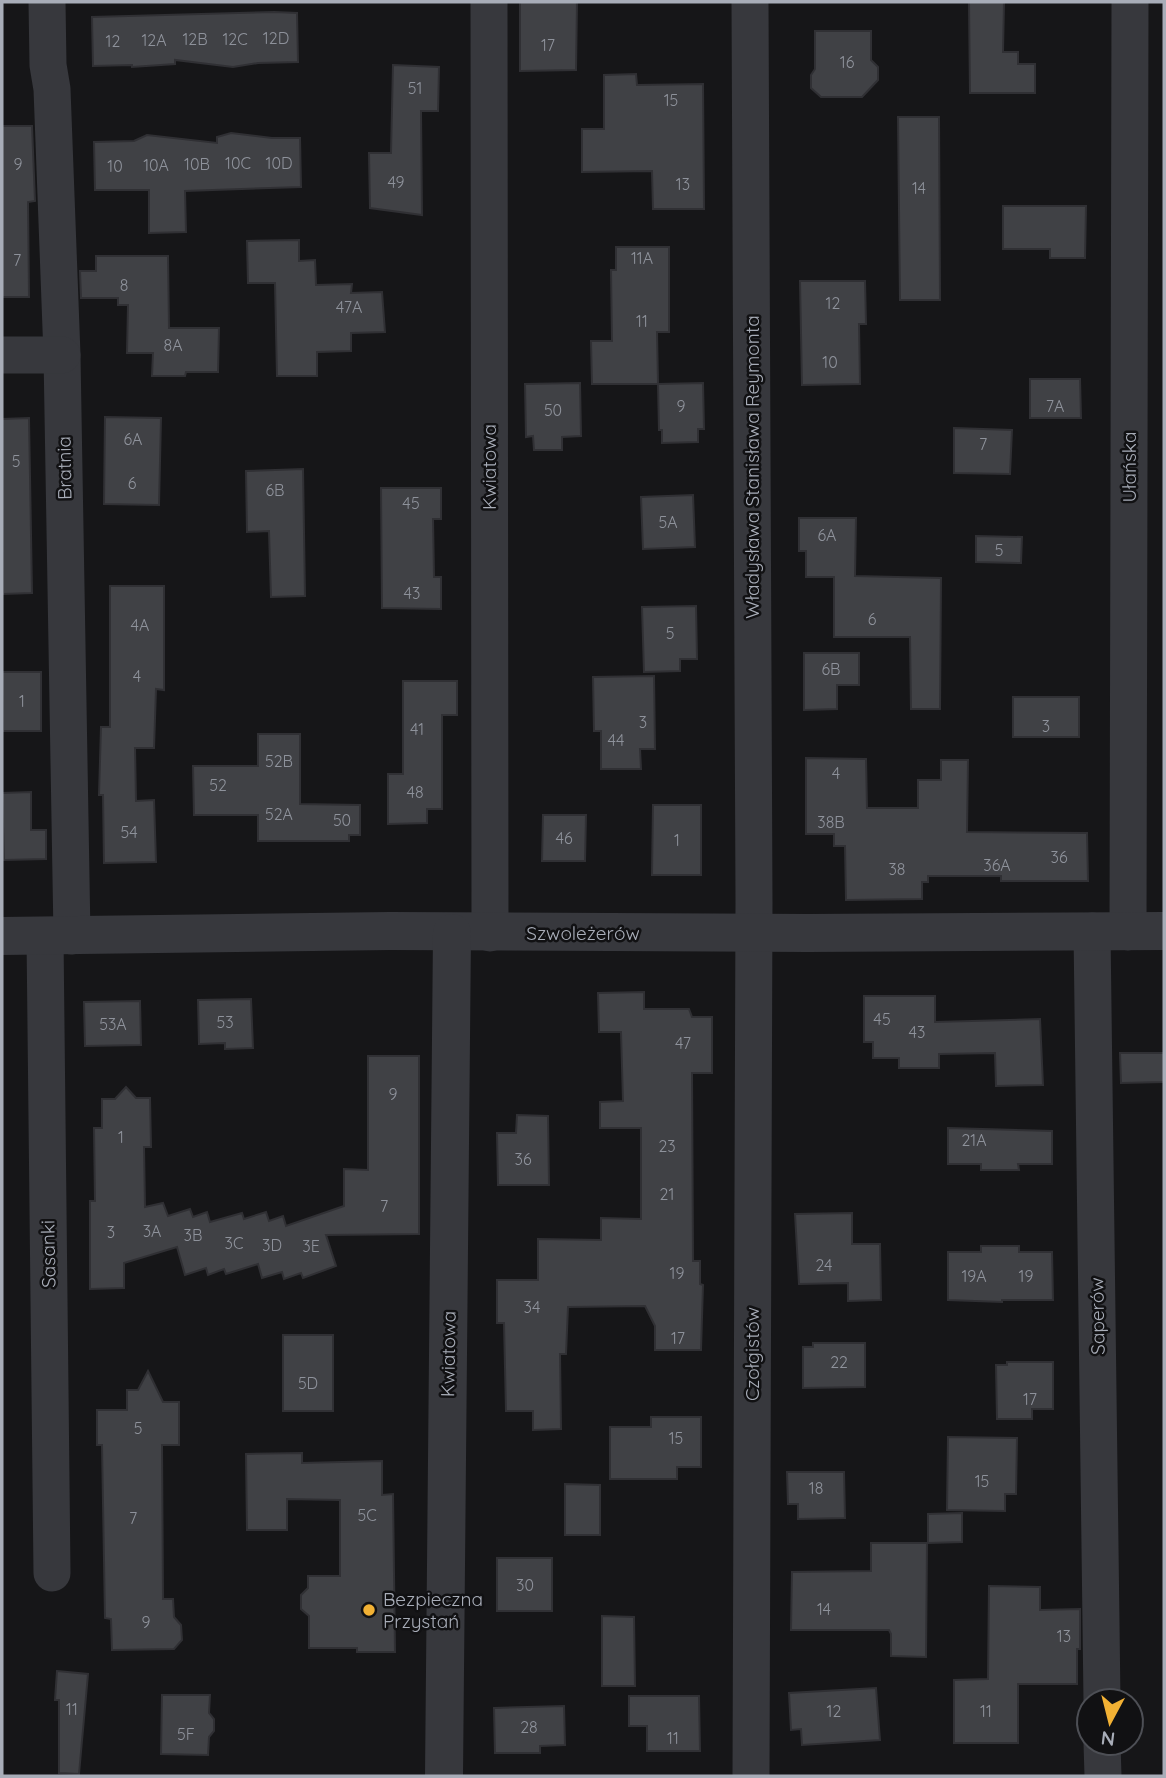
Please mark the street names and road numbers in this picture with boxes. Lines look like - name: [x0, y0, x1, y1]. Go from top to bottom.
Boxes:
- street label: Władysława Stanisława Reymonta: [740, 315, 764, 619]
- street label: Kwiatowa: [477, 424, 501, 510]
- street label: Ułańska: [1117, 432, 1141, 502]
- street label: Bratnia: [51, 436, 77, 500]
- street label: Szwoleżerów: [526, 921, 640, 945]
- street label: Sasanki: [35, 1220, 61, 1288]
- street label: Saperów: [1084, 1277, 1110, 1355]
- street label: Czołgistów: [740, 1307, 764, 1401]
- street label: Kwiatowa: [435, 1311, 461, 1397]

